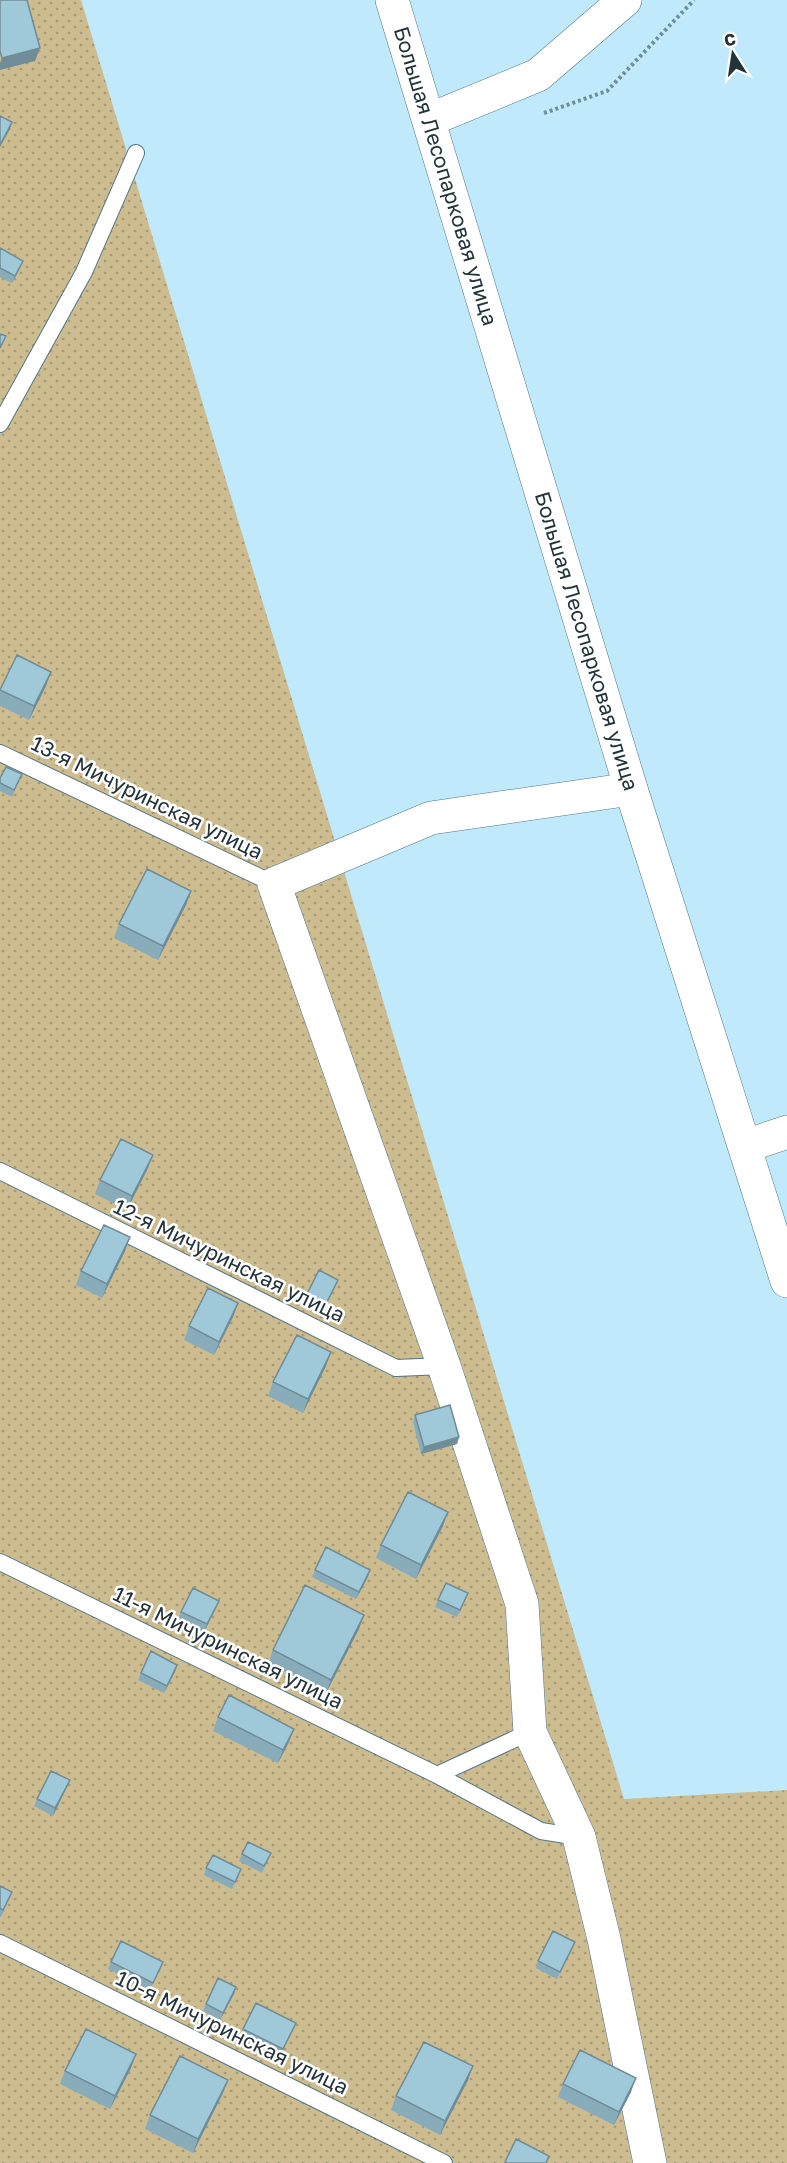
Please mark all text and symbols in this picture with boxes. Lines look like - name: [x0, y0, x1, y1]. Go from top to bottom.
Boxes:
- street label: Большая Лесопарковая улица: [389, 23, 504, 329]
- north arrow: [703, 24, 763, 84]
- text: С: [722, 28, 738, 50]
- street label: Большая Лесопарковая улица: [530, 488, 645, 794]
- street label: 13-я Мичуринская улица: [27, 730, 267, 865]
- street label: 12-я Мичуринская улица: [109, 1193, 349, 1328]
- street label: 11-я Мичуринская улица: [109, 1580, 348, 1714]
- street label: 10-я Мичуринская улица: [112, 1964, 353, 2100]

